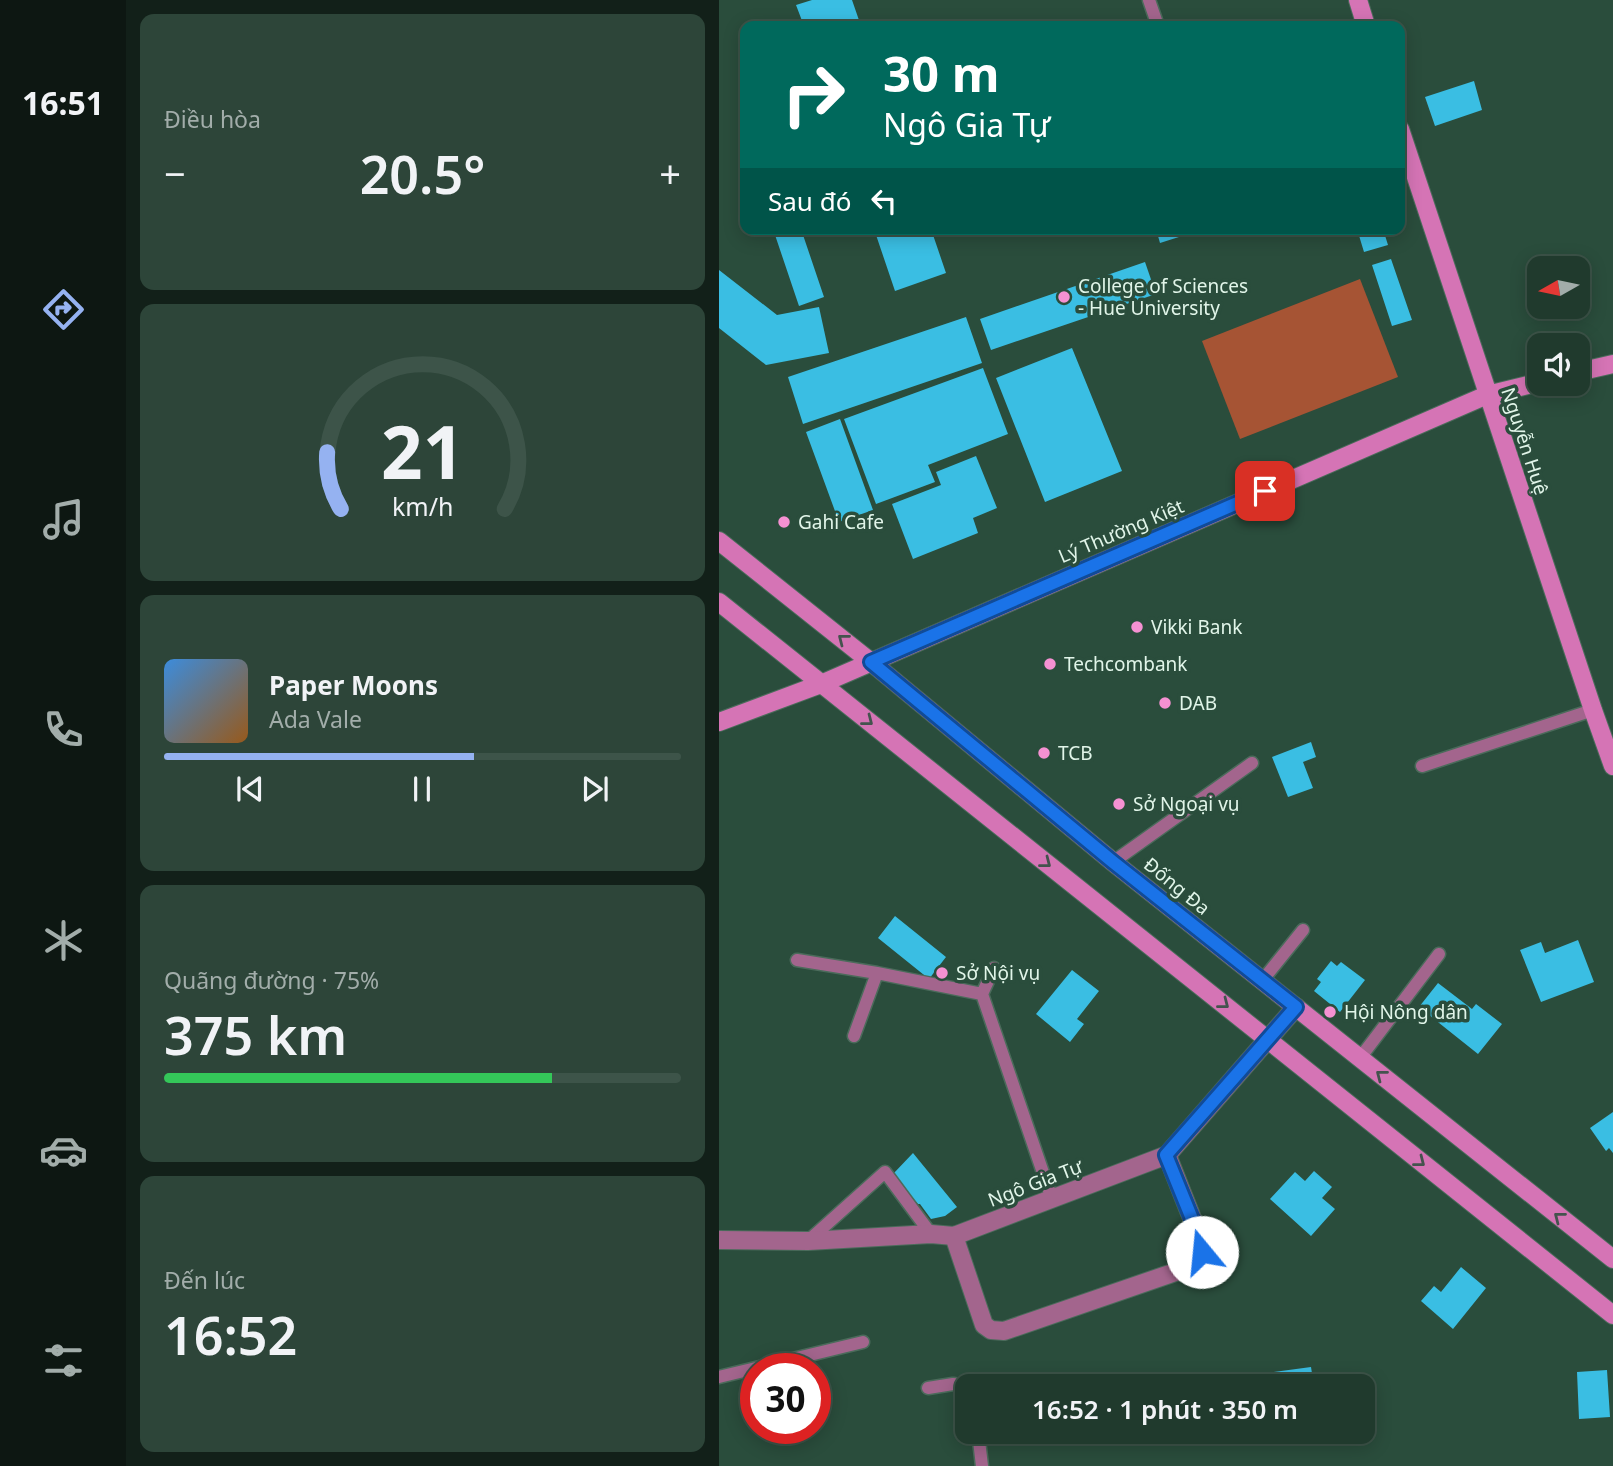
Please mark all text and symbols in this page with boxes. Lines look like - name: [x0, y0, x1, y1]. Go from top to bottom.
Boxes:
- text: 30 m: [883, 40, 1000, 106]
- icon: right: [768, 49, 859, 140]
- text: 16:51: [22, 81, 104, 124]
- text: Điều hòa: [164, 103, 261, 135]
- text: Ngô Gia Tự: [883, 103, 1050, 146]
- text: 20.5°: [360, 138, 485, 209]
- text: −: [164, 147, 186, 199]
- text: +: [659, 147, 681, 199]
- icon: left: [865, 182, 903, 220]
- text: Sau đó: [768, 183, 851, 219]
- north arrow: [1527, 256, 1591, 318]
- map controls: [1527, 256, 1590, 396]
- place label: College of Sciences - Hue University: [1078, 273, 1248, 321]
- icon: directions: [39, 285, 88, 334]
- marker: College of Sciences - Hue University: [1056, 289, 1072, 305]
- button: sound: [1527, 333, 1590, 396]
- street label: Nguyễn Huệ: [1495, 384, 1555, 498]
- text: 21: [381, 401, 464, 500]
- pin: [1235, 461, 1295, 521]
- icon: arrive: [1246, 472, 1284, 510]
- text: km/h: [392, 488, 453, 522]
- street label: Lý Thường Kiệt: [1054, 493, 1188, 569]
- icon: music: [39, 495, 88, 544]
- place label: Gahi Cafe: [798, 509, 884, 535]
- marker: Gahi Cafe: [776, 514, 792, 530]
- place label: Vikki Bank: [1151, 614, 1242, 640]
- marker: Vikki Bank: [1129, 619, 1145, 635]
- one-way arrow: [838, 635, 851, 647]
- place label: Techcombank: [1064, 651, 1187, 677]
- marker: Techcombank: [1042, 656, 1058, 672]
- text: Paper Moons: [269, 667, 438, 703]
- place label: DAB: [1179, 690, 1217, 716]
- marker: DAB: [1157, 695, 1173, 711]
- text: Ada Vale: [269, 703, 362, 735]
- icon: phone: [39, 705, 88, 754]
- one-way arrow: [861, 713, 873, 726]
- place label: TCB: [1058, 740, 1093, 766]
- marker: TCB: [1036, 745, 1052, 761]
- icon: previous: [231, 770, 269, 808]
- icon: pause: [403, 770, 441, 808]
- icon: next: [576, 770, 614, 808]
- place label: Sở Ngoại vụ: [1133, 791, 1240, 817]
- marker: Sở Ngoại vụ: [1111, 796, 1127, 812]
- street label: Đống Đa: [1138, 851, 1216, 921]
- one-way arrow: [1039, 854, 1051, 867]
- icon: climate: [39, 916, 88, 965]
- place label: Sở Nội vụ: [956, 960, 1040, 986]
- text: Quãng đường · 75%: [164, 964, 379, 996]
- marker: Sở Nội vụ: [934, 965, 950, 981]
- one-way arrow: [1217, 996, 1229, 1009]
- text: 375 km: [164, 999, 347, 1070]
- place label: Hội Nông dân: [1344, 999, 1468, 1025]
- marker: Hội Nông dân: [1322, 1004, 1338, 1020]
- one-way arrow: [1377, 1071, 1390, 1083]
- icon: car: [39, 1126, 88, 1175]
- street label: Ngô Gia Tự: [984, 1153, 1087, 1213]
- one-way arrow: [1413, 1154, 1425, 1167]
- one-way arrow: [1555, 1212, 1567, 1225]
- position arrow: [1165, 1215, 1239, 1289]
- text: Đến lúc: [164, 1264, 245, 1296]
- text: 16:52: [164, 1299, 297, 1370]
- icon: filters: [39, 1336, 88, 1385]
- speed limit sign: 30: [740, 1353, 831, 1444]
- text: 16:52 · 1 phút · 350 m: [1032, 1391, 1298, 1427]

